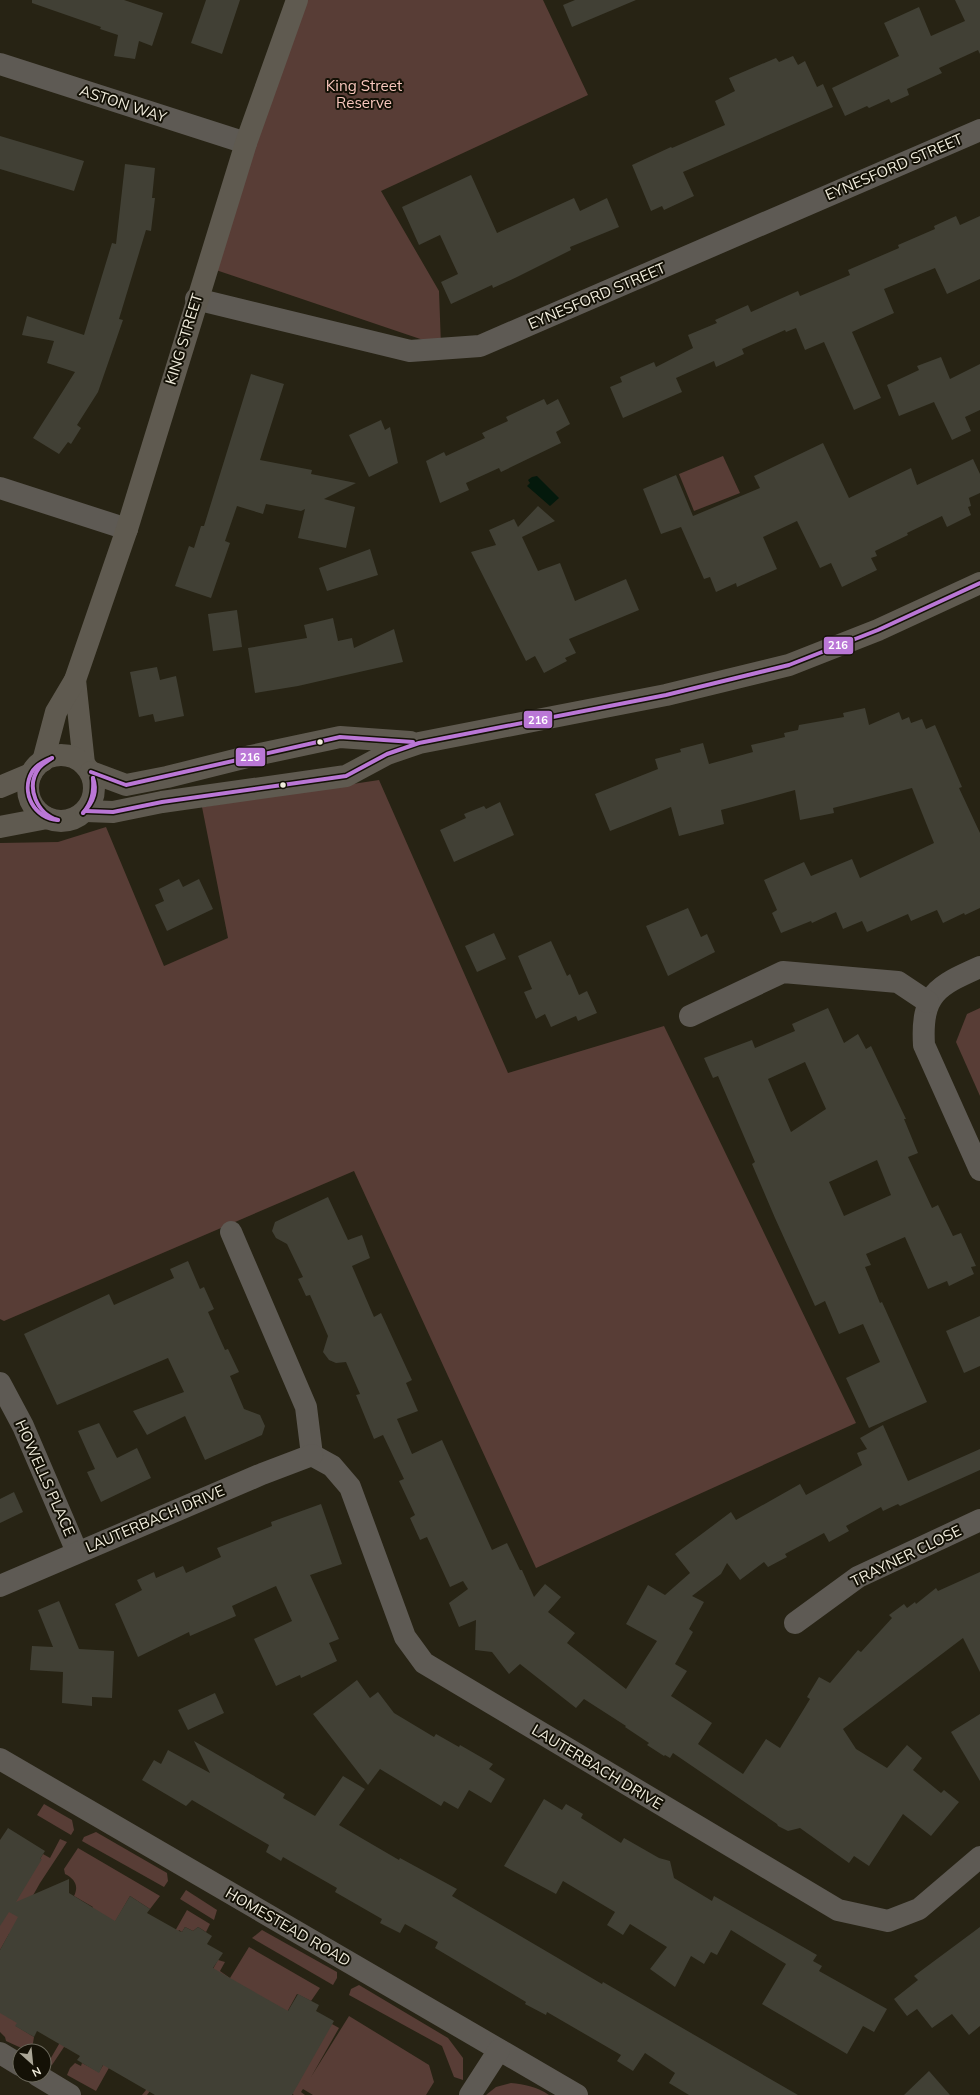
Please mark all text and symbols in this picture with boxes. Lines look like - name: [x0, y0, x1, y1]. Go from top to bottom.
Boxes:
- park label: King Street Reserve: [326, 76, 402, 112]
- street label: ASTON WAY: [77, 81, 170, 127]
- street label: EYNESFORD STREET: [822, 129, 965, 204]
- street label: EYNESFORD STREET: [525, 258, 668, 333]
- street label: KING STREET: [161, 291, 206, 387]
- line badge: 216: [823, 636, 854, 655]
- text: 216: [828, 638, 848, 652]
- line badge: 216: [523, 710, 553, 729]
- text: 216: [528, 713, 548, 727]
- unlabelled marker: [315, 737, 325, 747]
- line badge: 216: [235, 747, 266, 767]
- text: 216: [240, 750, 260, 764]
- unlabelled marker: [278, 780, 288, 790]
- street label: HOWELLS PLACE: [11, 1417, 80, 1539]
- street label: LAUTERBACH DRIVE: [82, 1481, 227, 1556]
- street label: TRAYNER CLOSE: [847, 1521, 964, 1591]
- street label: LAUTERBACH DRIVE: [528, 1720, 666, 1813]
- street label: HOMESTEAD ROAD: [222, 1883, 354, 1970]
- north arrow: [12, 2043, 52, 2083]
- text: N: [30, 2064, 43, 2080]

